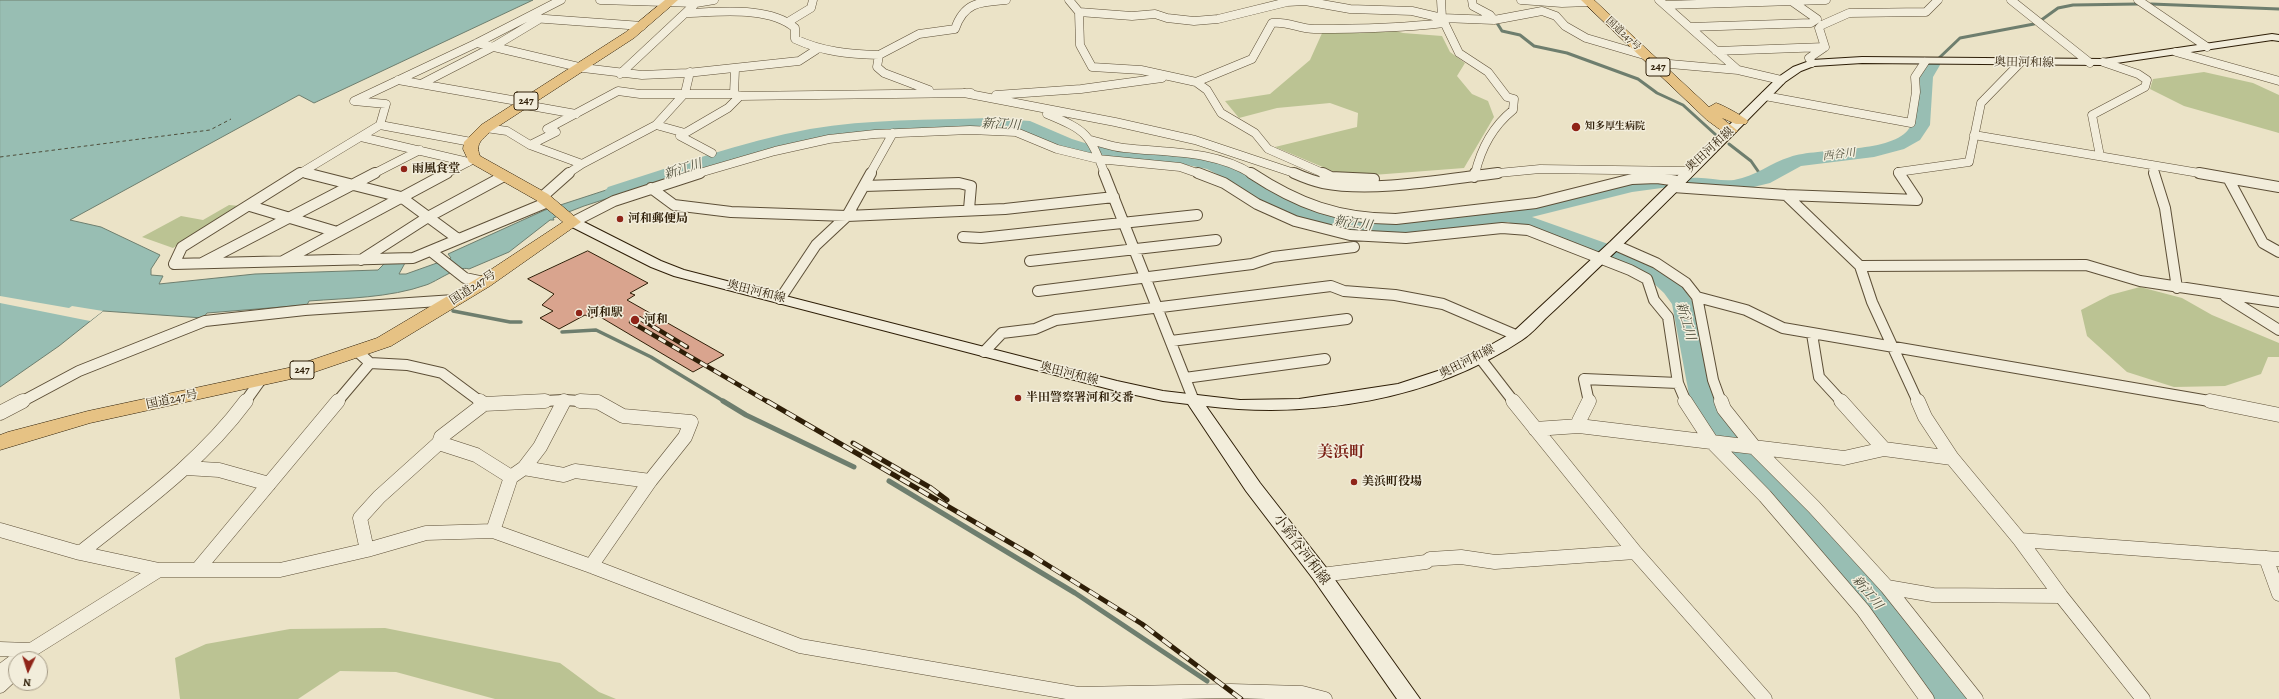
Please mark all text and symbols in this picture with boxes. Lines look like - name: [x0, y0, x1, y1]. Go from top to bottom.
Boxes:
- street label: 国道247号: [1603, 15, 1643, 53]
- street label: 奥田河和線: [1994, 55, 2054, 71]
- road number: 247: [1646, 58, 1670, 76]
- road number: 247: [514, 92, 538, 110]
- water label: 新江川: [981, 116, 1021, 134]
- marker: 知多厚生病院: [1570, 121, 1582, 133]
- place label: 知多厚生病院: [1585, 121, 1645, 133]
- street label: 奥田河和線: [1683, 124, 1737, 176]
- water label: 西谷川: [1822, 146, 1856, 164]
- water label: 新江川: [662, 157, 704, 183]
- place label: 雨風食堂: [412, 162, 460, 176]
- marker: 雨風食堂: [399, 164, 409, 174]
- place label: 河和郵便局: [628, 212, 688, 226]
- marker: 河和郵便局: [615, 214, 625, 224]
- water label: 新江川: [1333, 214, 1373, 234]
- street label: 国道247号: [447, 268, 499, 308]
- street label: 奥田河和線: [725, 278, 787, 306]
- water label: 新江川: [1672, 300, 1698, 342]
- place label: 河和駅: [587, 306, 623, 320]
- marker: 河和駅: [574, 308, 584, 318]
- place label: 河和: [644, 313, 668, 327]
- marker: 河和: [629, 314, 641, 326]
- street label: 奥田河和線: [1437, 342, 1497, 382]
- street label: 奥田河和線: [1038, 360, 1100, 388]
- road number: 247: [290, 361, 314, 379]
- street label: 国道247号: [145, 388, 199, 412]
- place label: 半田警察署河和交番: [1026, 391, 1134, 405]
- marker: 半田警察署河和交番: [1013, 393, 1023, 403]
- district label: 美浜町: [1317, 443, 1365, 463]
- place label: 美浜町役場: [1362, 475, 1422, 489]
- marker: 美浜町役場: [1349, 477, 1359, 487]
- street label: 小鈴谷河和線: [1269, 511, 1333, 589]
- water label: 新江川: [1848, 573, 1886, 613]
- north arrow: [8, 651, 48, 691]
- text: N: [23, 675, 32, 690]

